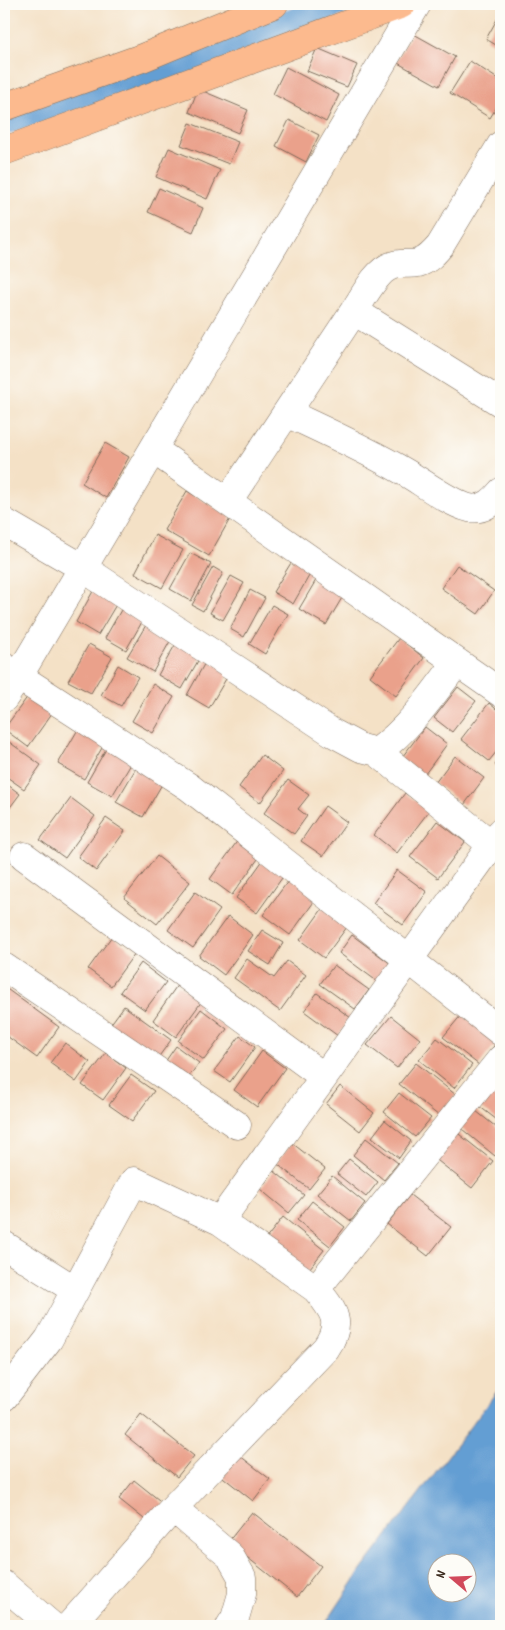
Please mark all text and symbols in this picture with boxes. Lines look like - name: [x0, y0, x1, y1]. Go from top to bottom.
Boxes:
- north arrow: [428, 1552, 478, 1602]
- text: N: [431, 1568, 452, 1581]

